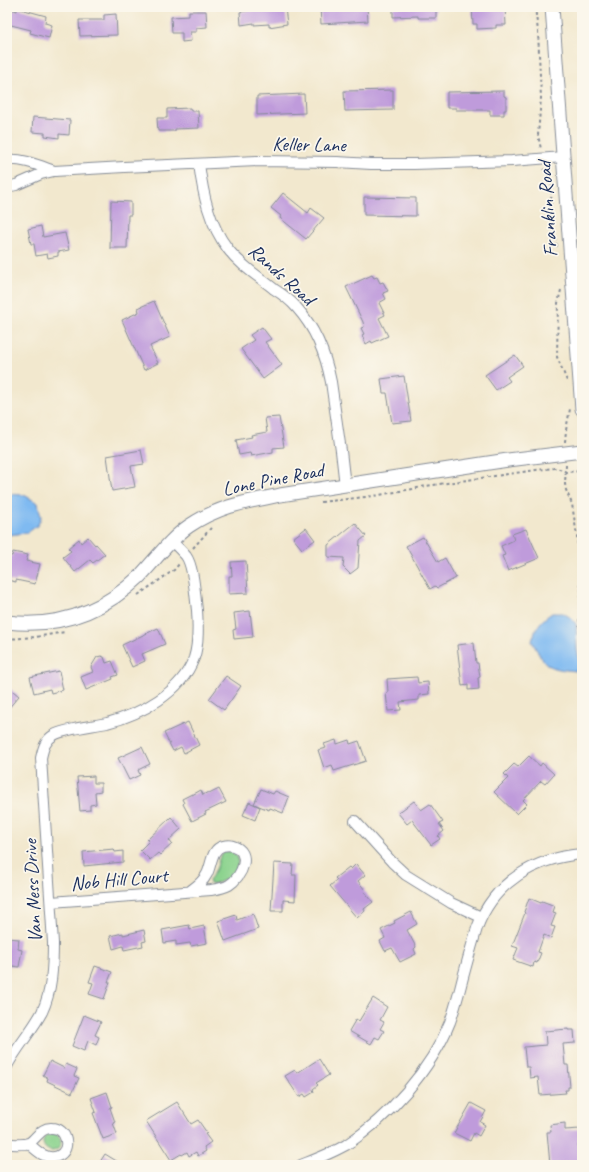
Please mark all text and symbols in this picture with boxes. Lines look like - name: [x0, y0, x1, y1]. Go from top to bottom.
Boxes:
- street label: Keller Lane: [272, 131, 347, 158]
- street label: Franklin Road: [531, 157, 563, 258]
- street label: Rands Road: [243, 238, 322, 313]
- street label: Lone Pine Road: [220, 457, 329, 502]
- street label: Van Ness Drive: [17, 837, 48, 943]
- street label: Nob Hill Court: [70, 863, 171, 896]

